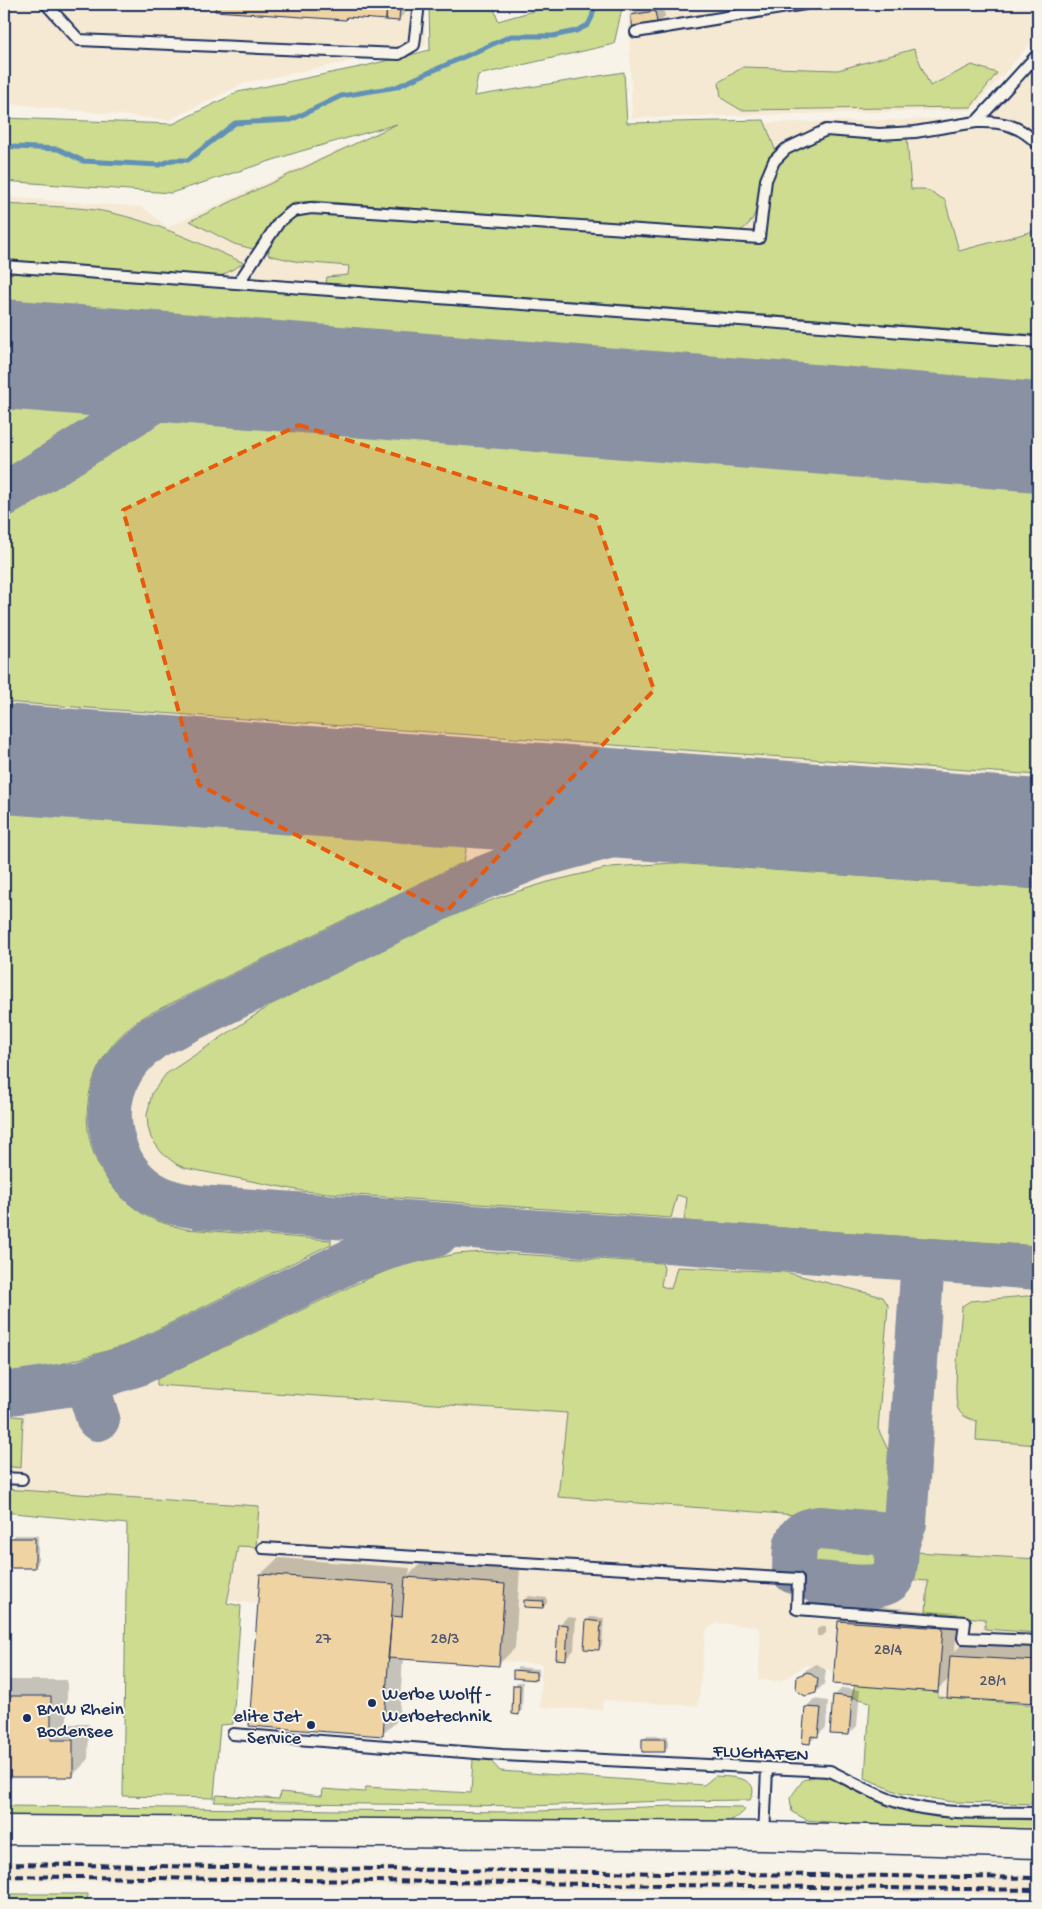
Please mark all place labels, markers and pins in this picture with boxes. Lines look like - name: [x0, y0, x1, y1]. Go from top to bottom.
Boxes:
- place label: Werbe Wolff - Werbetechnik: [382, 1684, 492, 1729]
- marker: Werbe Wolff - Werbetechnik: [366, 1697, 378, 1709]
- place label: BMW Rhein Bodensee: [36, 1699, 124, 1744]
- place label: elite Jet Service: [233, 1706, 303, 1751]
- marker: BMW Rhein Bodensee: [21, 1712, 33, 1724]
- marker: elite Jet Service: [305, 1719, 317, 1731]

